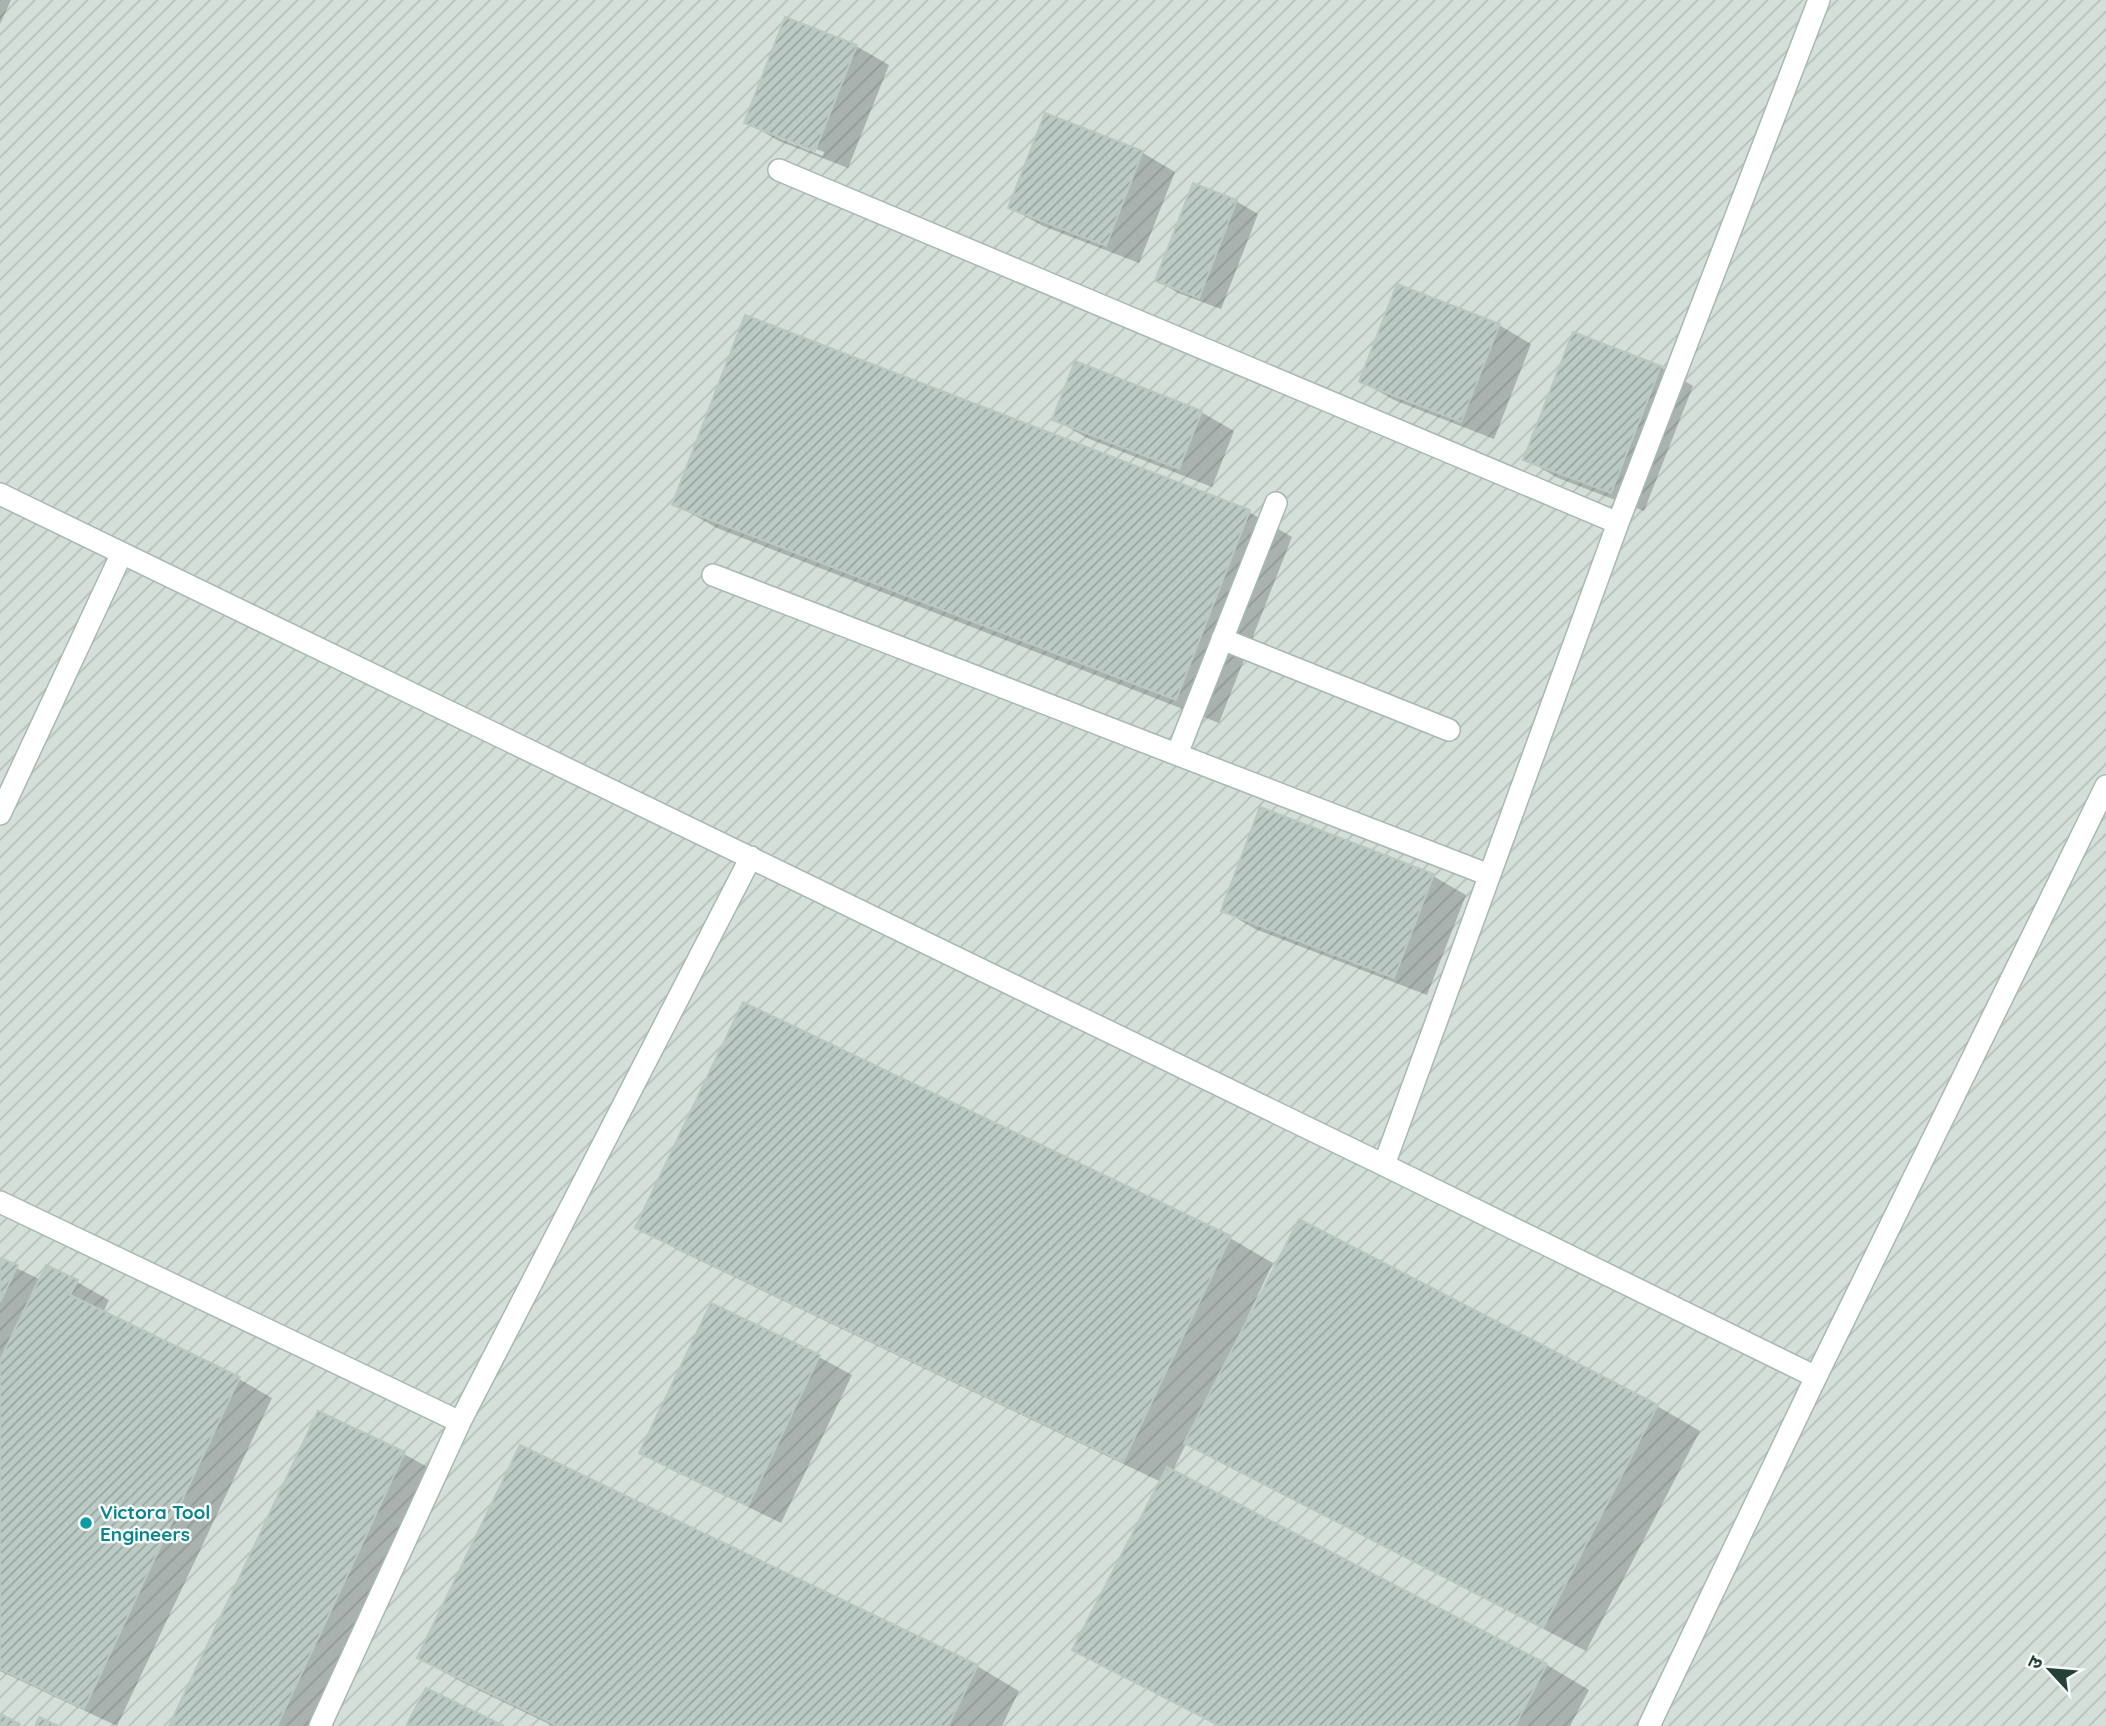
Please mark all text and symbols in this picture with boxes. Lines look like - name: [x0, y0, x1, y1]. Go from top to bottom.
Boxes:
- place label: Victora Tool Engineers: [100, 1500, 211, 1546]
- marker: Victora Tool Engineers: [78, 1515, 94, 1531]
- north arrow: [2015, 1635, 2085, 1705]
- text: उ: [2021, 1652, 2048, 1673]

